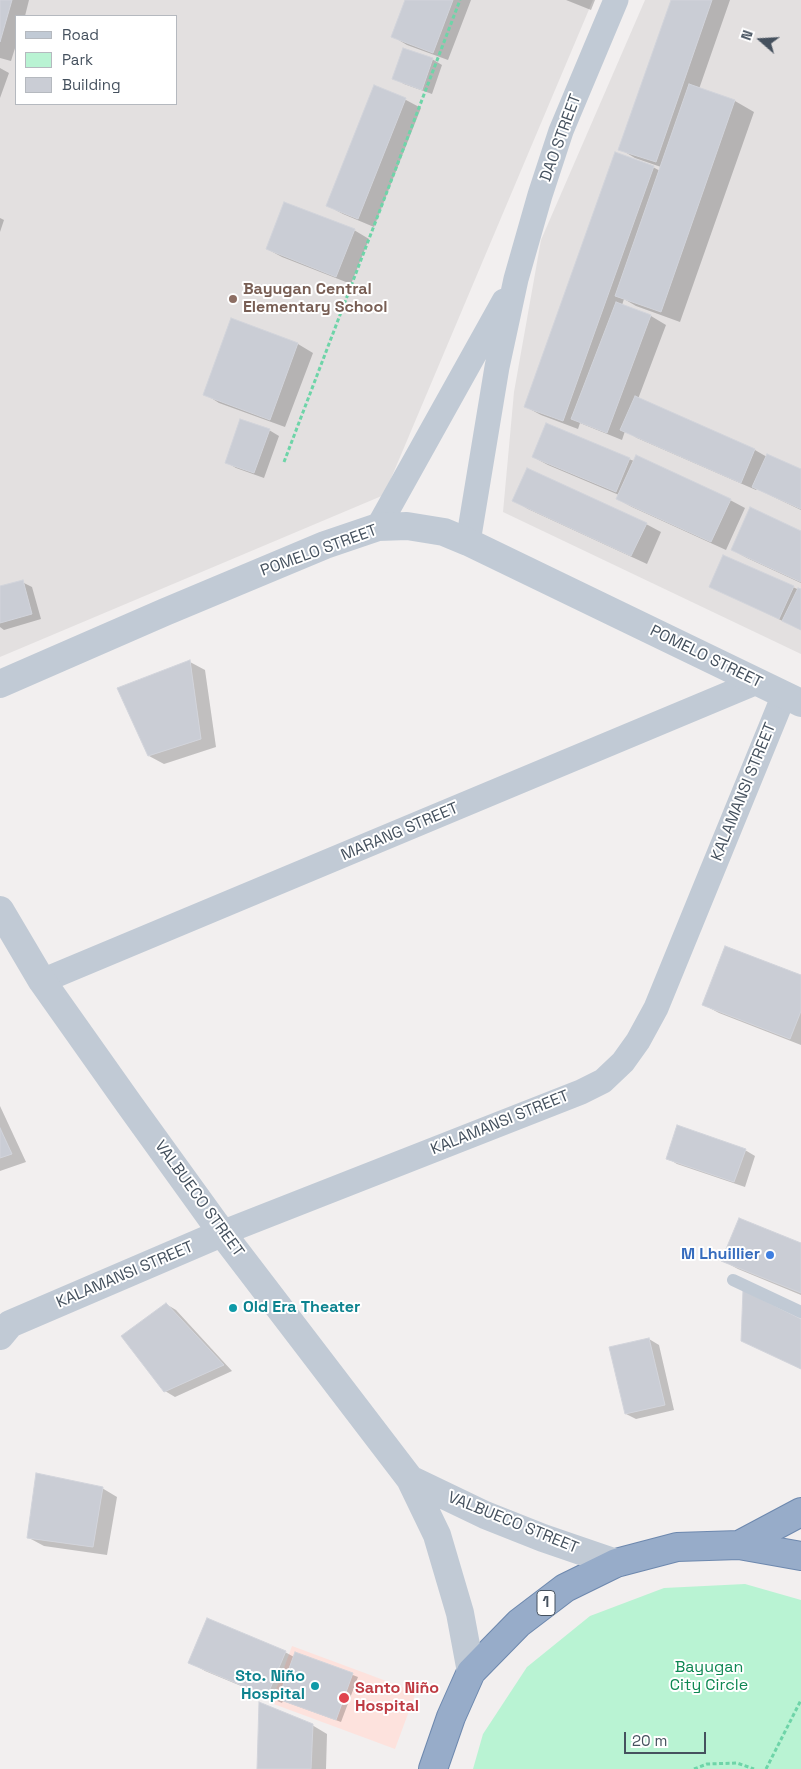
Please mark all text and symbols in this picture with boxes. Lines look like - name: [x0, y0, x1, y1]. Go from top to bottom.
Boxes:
- legend: [15, 15, 178, 105]
- north arrow: [736, 15, 786, 65]
- text: Road: [62, 25, 99, 44]
- text: N: [737, 28, 757, 42]
- text: Park: [62, 50, 93, 69]
- text: Building: [62, 75, 121, 94]
- street label: DAO STREET: [536, 92, 586, 184]
- place label: Bayugan Central Elementary School: [243, 280, 387, 318]
- marker: Bayugan Central Elementary School: [227, 293, 239, 305]
- street label: POMELO STREET: [258, 521, 380, 581]
- street label: POMELO STREET: [647, 621, 765, 693]
- street label: KALAMANSI STREET: [708, 720, 780, 864]
- street label: MARANG STREET: [338, 799, 462, 865]
- street label: KALAMANSI STREET: [428, 1087, 572, 1159]
- street label: VALBUECO STREET: [150, 1137, 248, 1261]
- street label: KALAMANSI STREET: [53, 1237, 197, 1313]
- place label: M Lhuillier: [681, 1245, 760, 1265]
- marker: M Lhuillier: [764, 1249, 776, 1261]
- place label: Old Era Theater: [243, 1298, 360, 1318]
- marker: Old Era Theater: [227, 1302, 239, 1314]
- street label: VALBUECO STREET: [445, 1488, 581, 1558]
- road number: 1: [537, 1590, 555, 1616]
- park label: Bayugan City Circle: [670, 1658, 748, 1696]
- place label: Sto. Niño Hospital: [235, 1667, 305, 1705]
- place label: Santo Niño Hospital: [355, 1679, 439, 1717]
- marker: Sto. Niño Hospital: [309, 1680, 321, 1692]
- marker: Santo Niño Hospital: [337, 1691, 351, 1705]
- scale bar: [626, 1722, 708, 1754]
- text: 20 m: [632, 1731, 667, 1750]

